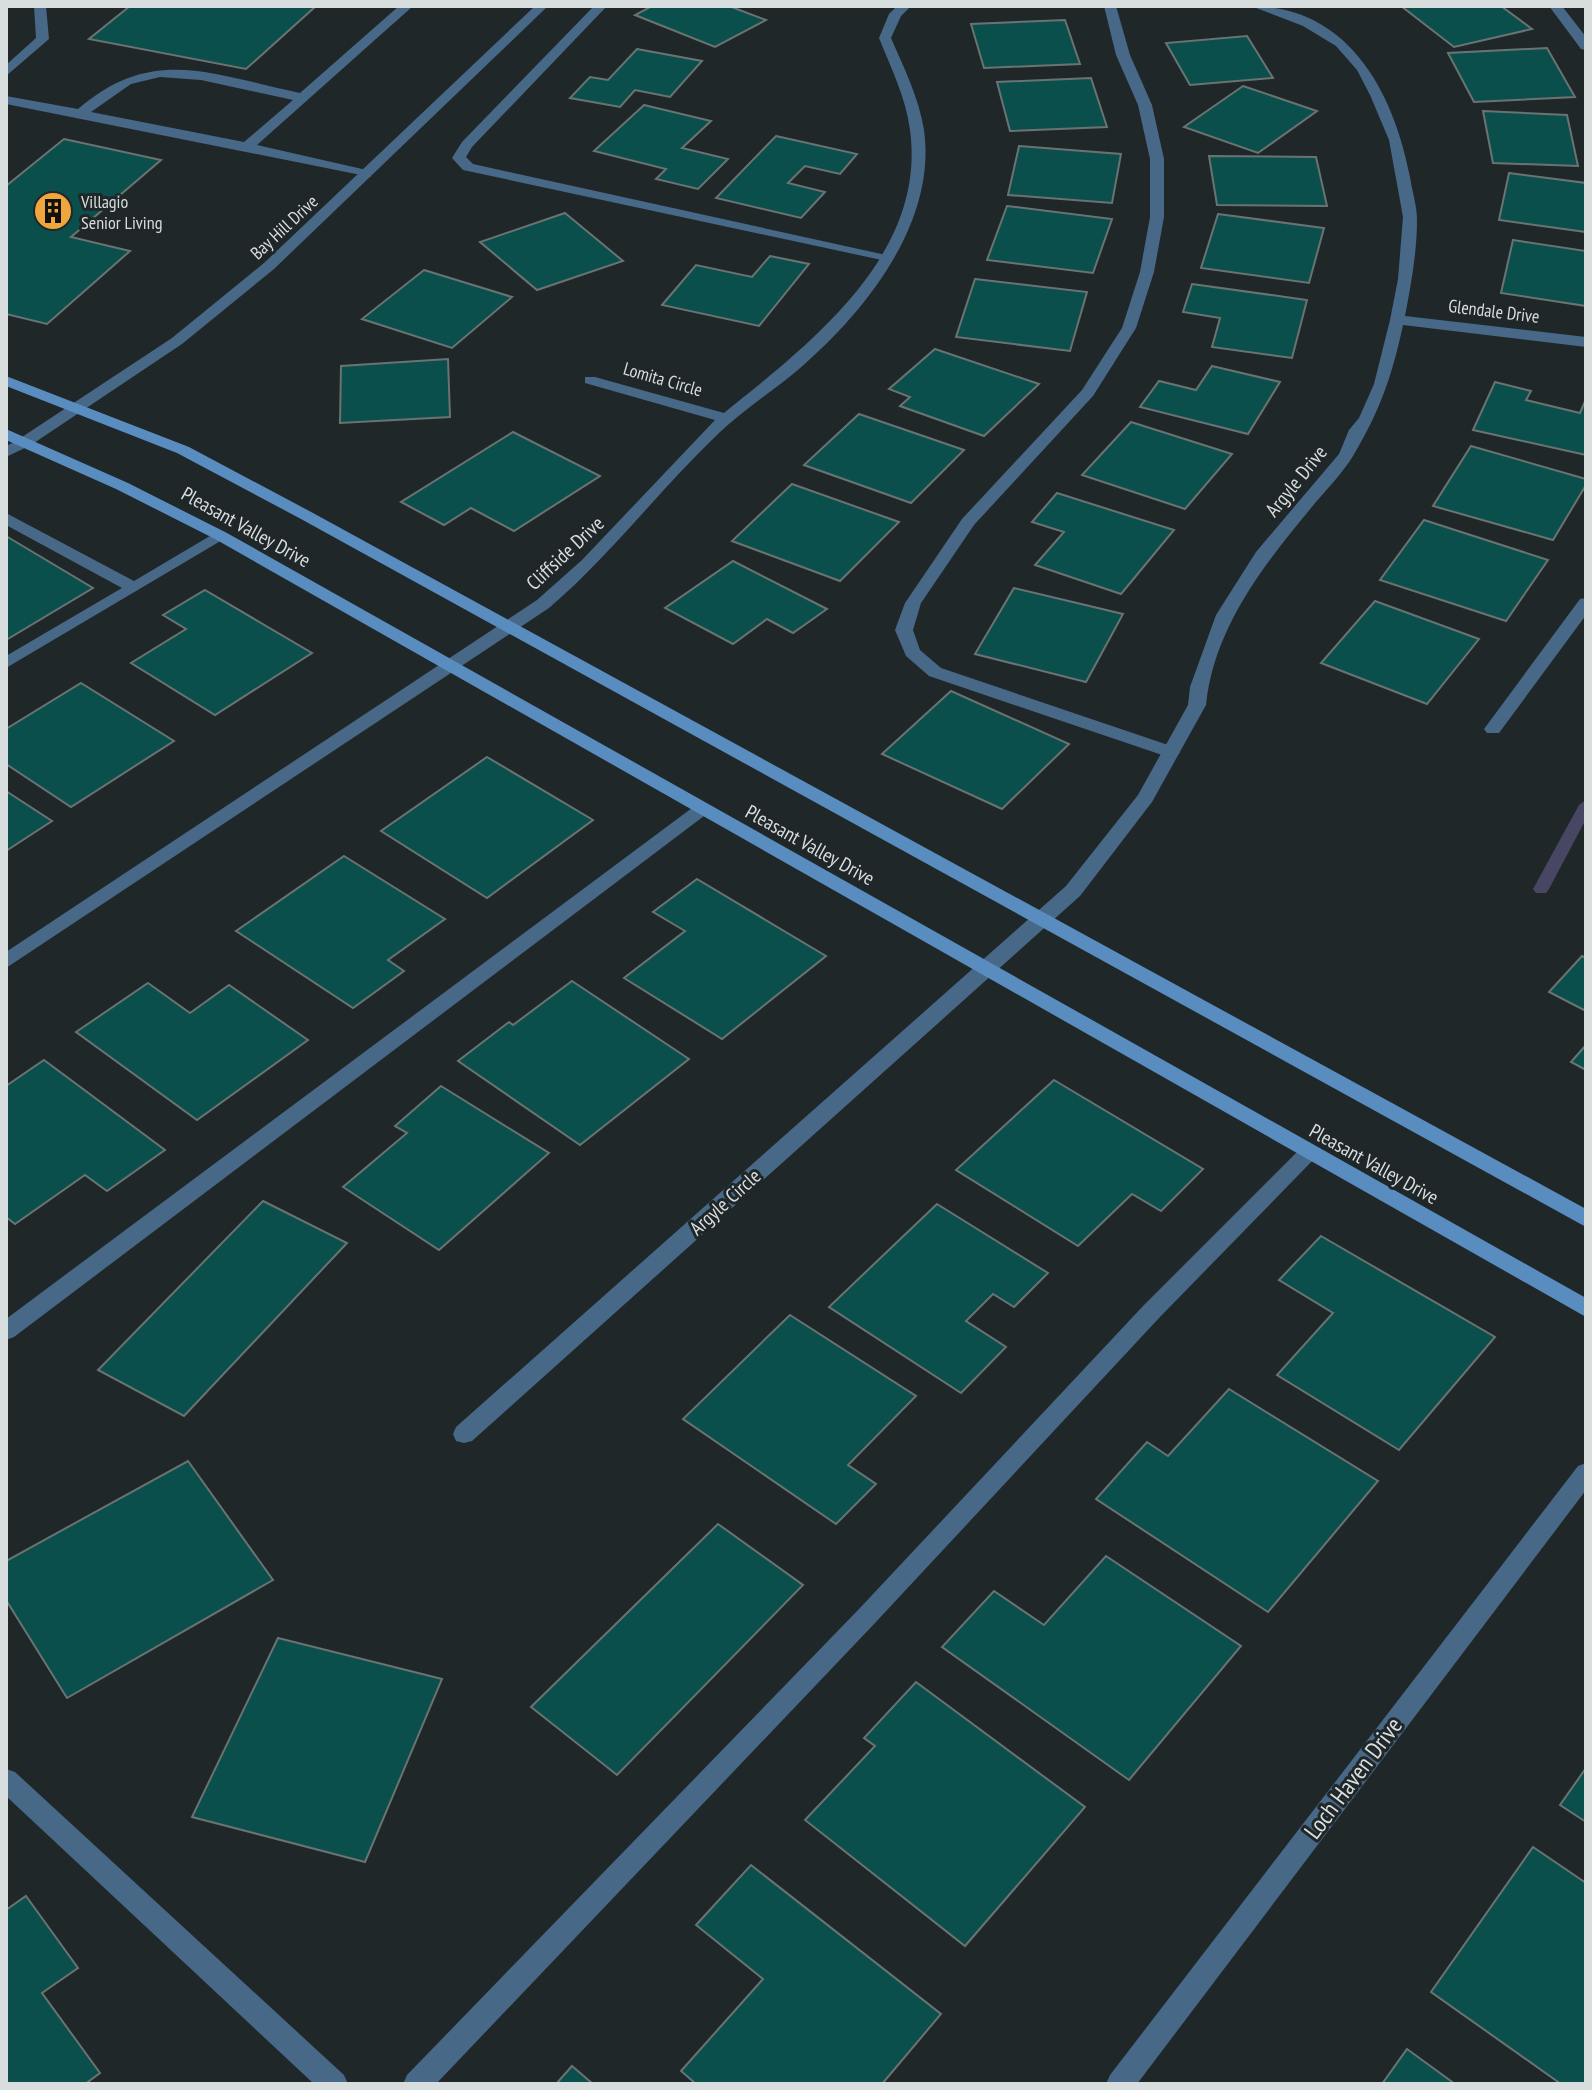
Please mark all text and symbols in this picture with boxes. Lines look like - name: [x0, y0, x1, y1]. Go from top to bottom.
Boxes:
- building icon: Villagio Senior Living: [32, 190, 74, 232]
- place label: Villagio Senior Living: [80, 190, 162, 234]
- street label: Bay Hill Drive: [245, 190, 323, 264]
- street label: Glendale Drive: [1447, 294, 1541, 328]
- street label: Lomita Circle: [621, 357, 705, 401]
- street label: Argyle Drive: [1259, 440, 1333, 522]
- street label: Pleasant Valley Drive: [177, 481, 315, 573]
- street label: Cliffside Drive: [521, 510, 609, 596]
- street label: Pleasant Valley Drive: [741, 799, 879, 891]
- street label: Pleasant Valley Drive: [1305, 1118, 1443, 1210]
- street label: Argyle Circle: [684, 1163, 766, 1241]
- street label: Loch Haven Drive: [1297, 1711, 1409, 1845]

